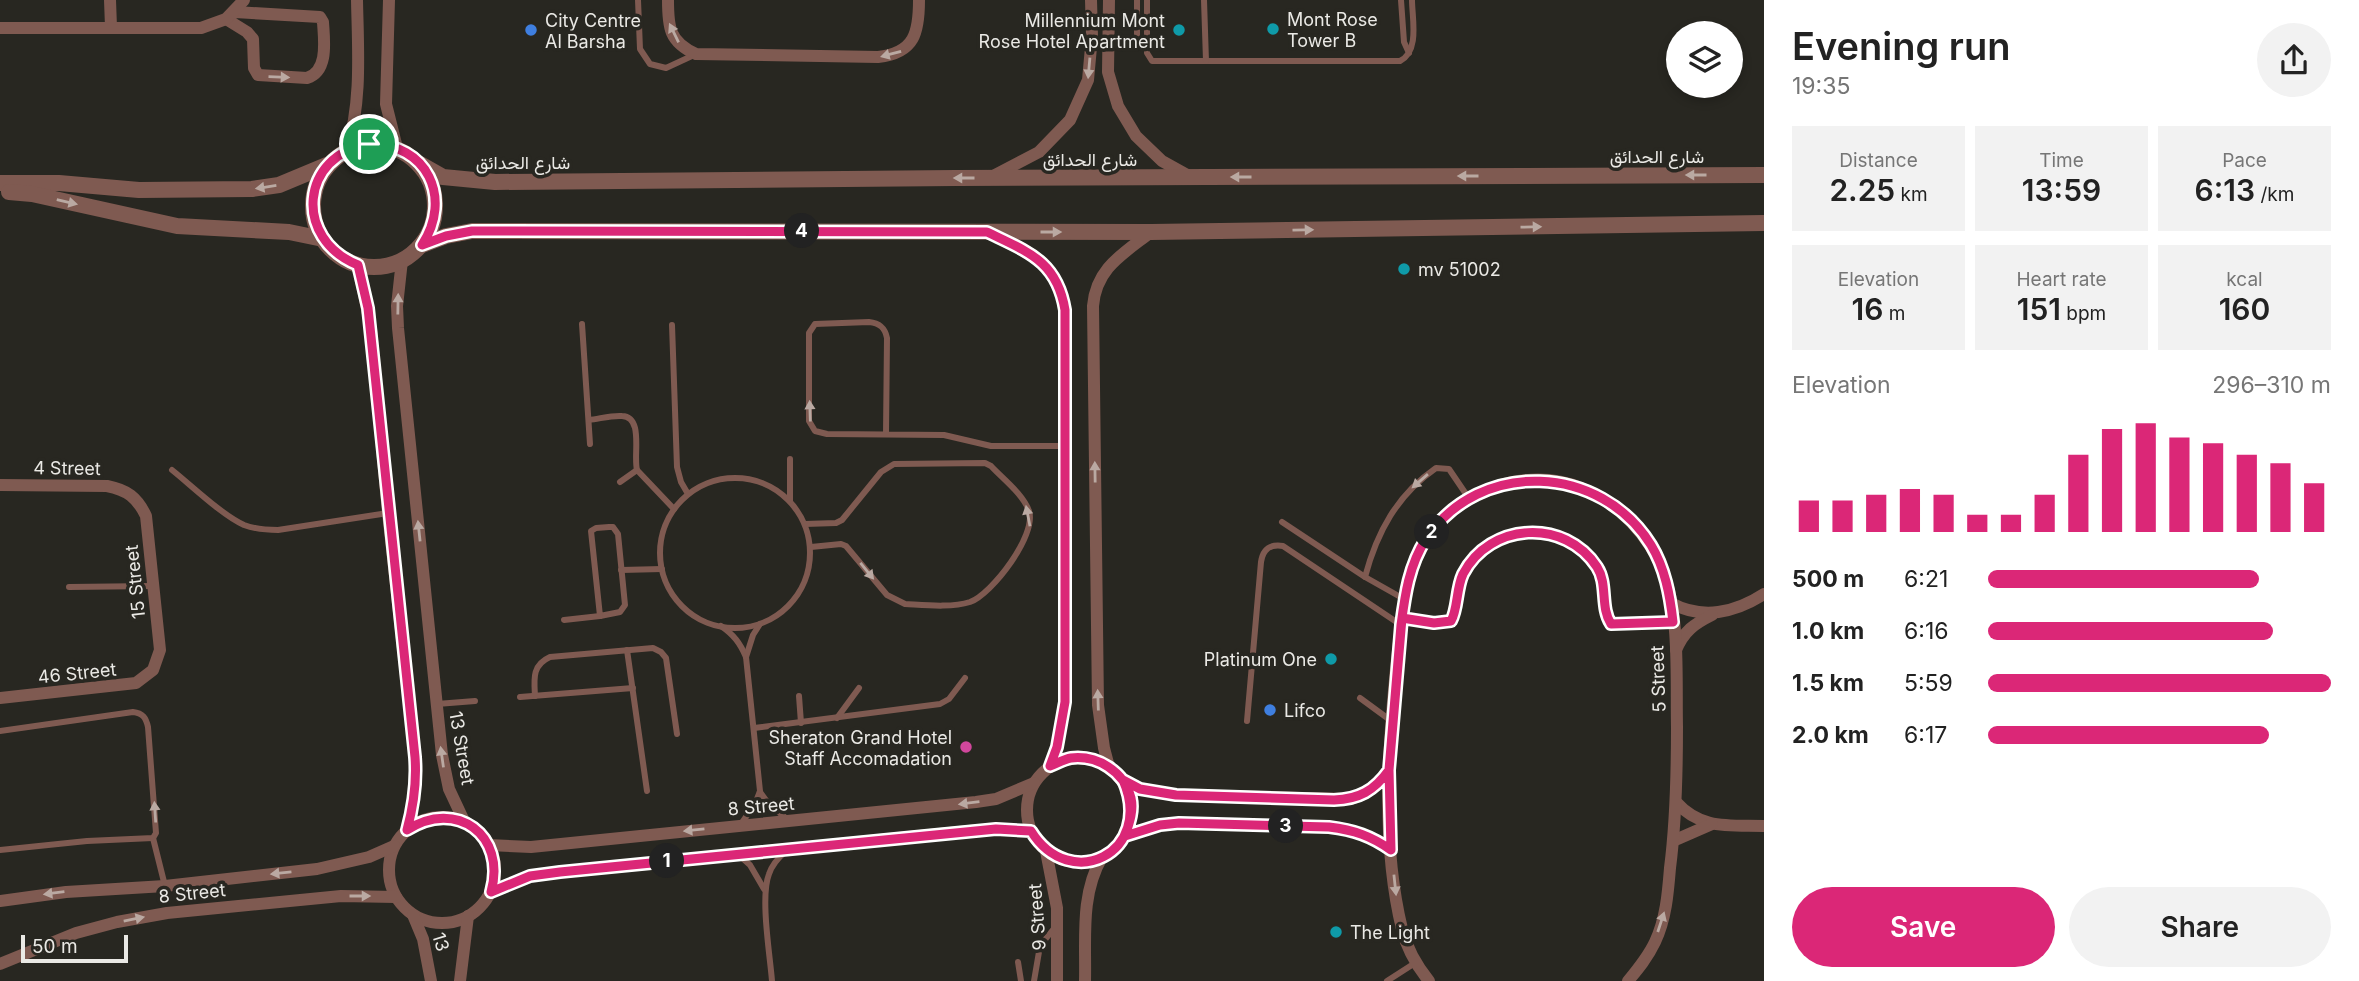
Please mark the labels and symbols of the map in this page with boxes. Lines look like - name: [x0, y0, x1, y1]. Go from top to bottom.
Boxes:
- place label: Mont Rose Tower B: [1287, 9, 1378, 51]
- place label: City Centre Al Barsha: [545, 10, 641, 52]
- place label: Millennium Mont Rose Hotel Apartment: [979, 10, 1165, 52]
- marker: Mont Rose Tower B: [1265, 21, 1281, 37]
- marker: City Centre Al Barsha: [523, 22, 539, 38]
- marker: Millennium Mont Rose Hotel Apartment: [1171, 22, 1187, 38]
- one-way arrow: [668, 23, 680, 43]
- one-way arrow: [880, 49, 901, 59]
- one-way arrow: [1083, 57, 1094, 79]
- one-way arrow: [268, 72, 290, 83]
- pin: [339, 114, 399, 174]
- street label: شارع الحدائق: [1610, 146, 1704, 169]
- street label: شارع الحدائق: [1043, 149, 1137, 172]
- street label: شارع الحدائق: [476, 152, 570, 175]
- one-way arrow: [1685, 169, 1707, 181]
- one-way arrow: [1457, 170, 1479, 182]
- one-way arrow: [953, 172, 975, 184]
- one-way arrow: [1230, 172, 1252, 183]
- one-way arrow: [255, 182, 277, 193]
- one-way arrow: [56, 197, 78, 208]
- pin: 4: [784, 214, 820, 248]
- one-way arrow: [1520, 221, 1542, 233]
- one-way arrow: [1293, 224, 1315, 236]
- one-way arrow: [1041, 226, 1063, 238]
- place label: mv 51002: [1418, 259, 1501, 280]
- marker: mv 51002: [1396, 261, 1412, 277]
- one-way arrow: [392, 293, 403, 315]
- one-way arrow: [804, 400, 815, 422]
- street label: 4 Street: [33, 457, 101, 479]
- one-way arrow: [1089, 461, 1101, 483]
- one-way arrow: [1411, 473, 1428, 488]
- one-way arrow: [1022, 505, 1033, 527]
- pin: 2: [1414, 514, 1450, 550]
- one-way arrow: [413, 519, 424, 541]
- street label: 15 Street: [121, 544, 149, 620]
- one-way arrow: [859, 561, 874, 579]
- street label: 5 Street: [1646, 645, 1670, 713]
- place label: Platinum One: [1204, 649, 1317, 670]
- marker: Platinum One: [1323, 651, 1339, 667]
- street label: 46 Street: [37, 658, 117, 688]
- one-way arrow: [1092, 688, 1103, 710]
- place label: Lifco: [1284, 700, 1326, 721]
- marker: Lifco: [1262, 702, 1278, 718]
- street label: 13 Street: [445, 710, 479, 787]
- place label: Sheraton Grand Hotel Staff Accomadation: [768, 727, 952, 769]
- marker: Sheraton Grand Hotel Staff Accomadation: [958, 739, 974, 755]
- one-way arrow: [437, 746, 448, 768]
- street label: 8 Street: [727, 793, 795, 819]
- one-way arrow: [958, 797, 980, 808]
- one-way arrow: [149, 801, 160, 823]
- pin: 3: [1268, 808, 1304, 844]
- one-way arrow: [683, 824, 705, 835]
- pin: 1: [650, 844, 684, 878]
- one-way arrow: [270, 867, 292, 878]
- one-way arrow: [1389, 874, 1400, 896]
- street label: 8 Street: [158, 879, 227, 907]
- street label: 9 Street: [1024, 883, 1050, 951]
- one-way arrow: [43, 888, 65, 899]
- one-way arrow: [349, 890, 371, 901]
- one-way arrow: [1657, 912, 1667, 933]
- one-way arrow: [123, 913, 145, 924]
- place label: The Light: [1350, 922, 1430, 943]
- marker: The Light: [1328, 924, 1344, 940]
- street label: 13: [428, 930, 454, 954]
- scale bar: [21, 932, 128, 964]

